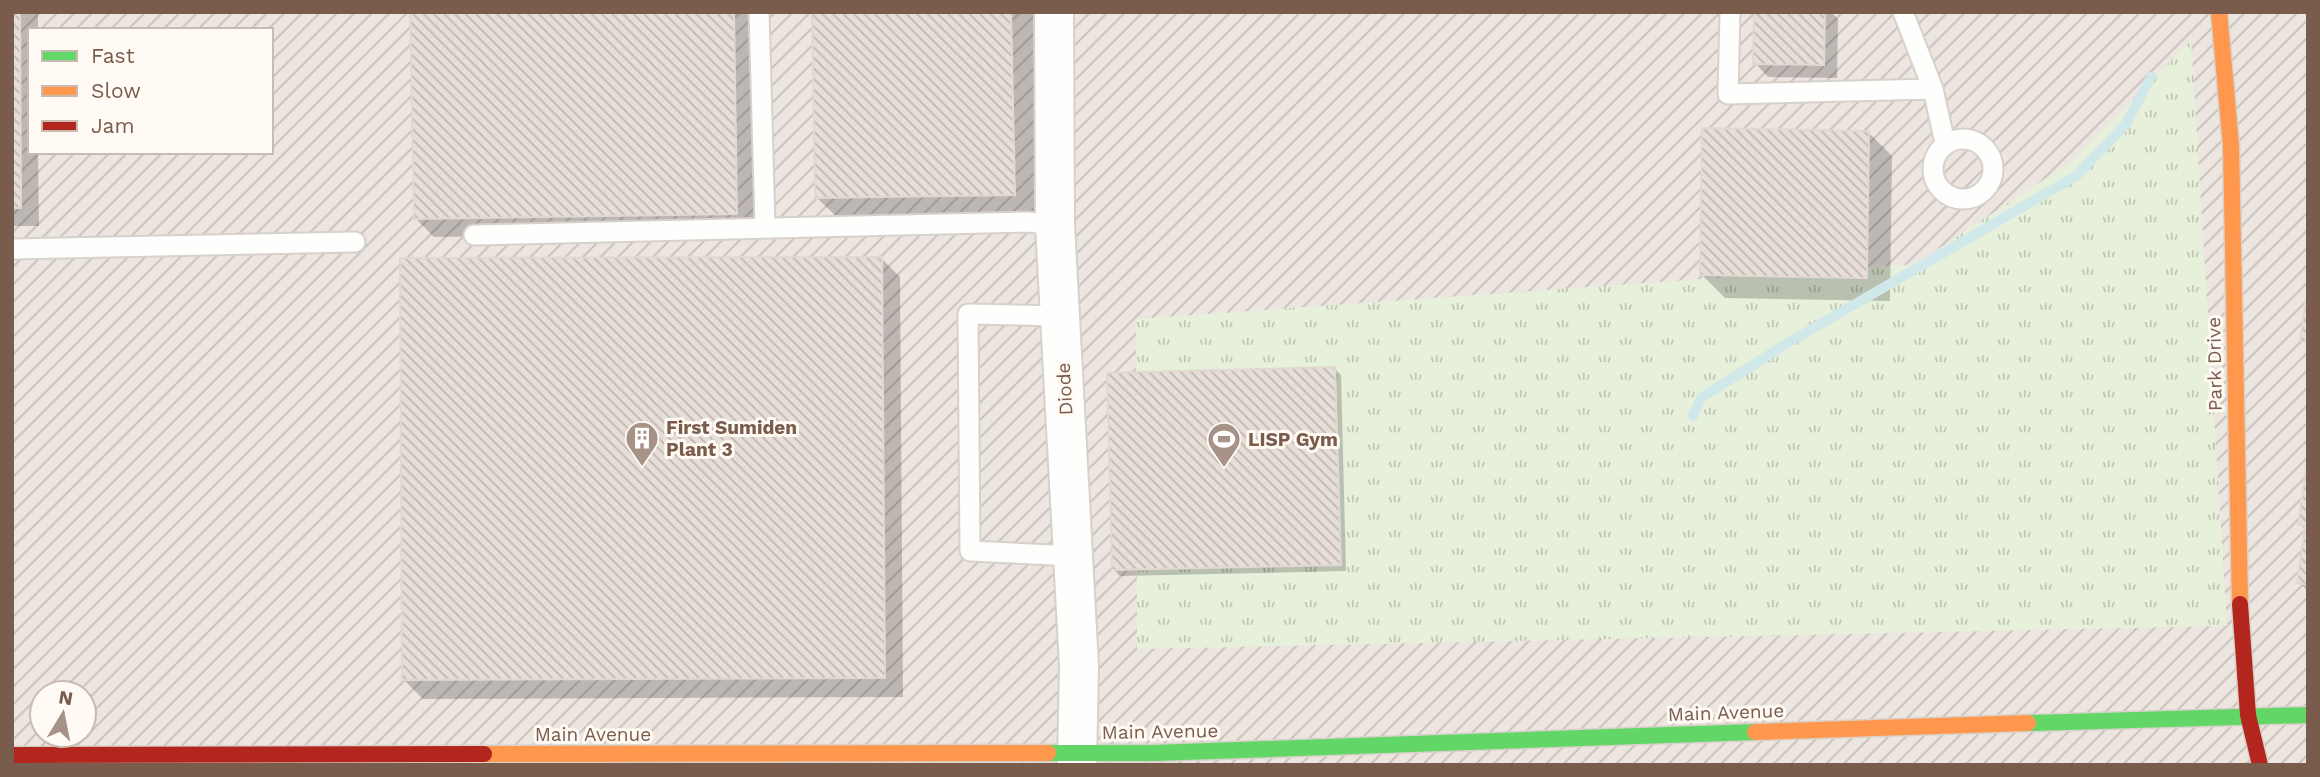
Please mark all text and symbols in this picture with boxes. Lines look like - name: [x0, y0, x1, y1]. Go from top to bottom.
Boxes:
- legend: [28, 28, 273, 154]
- text: Fast: [91, 43, 135, 68]
- text: Slow: [91, 78, 141, 103]
- text: Jam: [91, 113, 134, 138]
- street label: Park Drive: [2202, 317, 2227, 411]
- street label: Diode: [1052, 362, 1077, 416]
- place label: First Sumiden Plant 3: [666, 416, 797, 461]
- building icon: First Sumiden Plant 3: [623, 419, 661, 468]
- sports icon: LISP Gym: [1205, 420, 1243, 469]
- place label: LISP Gym: [1248, 428, 1338, 451]
- north arrow: [28, 679, 98, 749]
- text: N: [57, 685, 75, 710]
- street label: Main Avenue: [1667, 699, 1785, 726]
- street label: Main Avenue: [1102, 719, 1219, 744]
- street label: Main Avenue: [535, 723, 651, 746]

